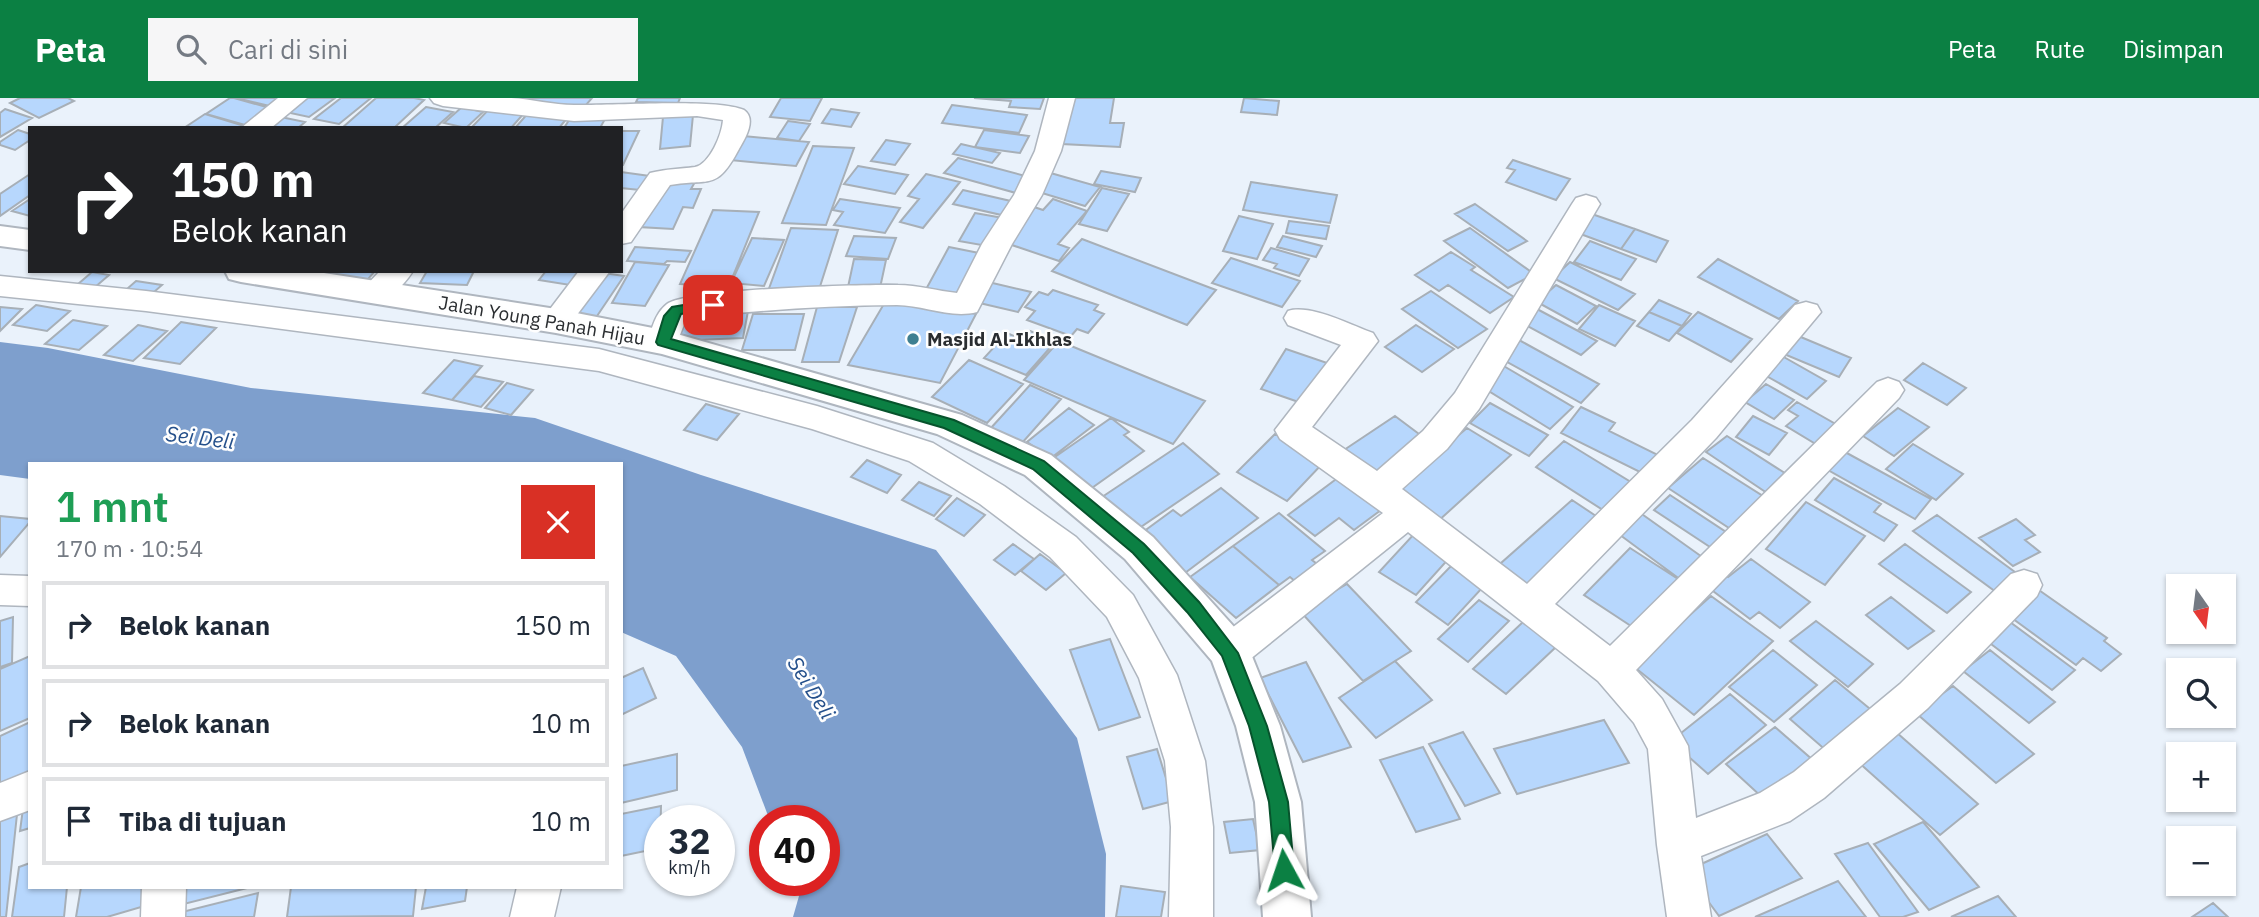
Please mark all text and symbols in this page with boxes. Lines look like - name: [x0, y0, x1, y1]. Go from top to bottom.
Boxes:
- search box: [148, 18, 638, 81]
- text: Peta: [35, 28, 106, 71]
- icon: search: [172, 30, 210, 68]
- text: Cari di sini: [228, 32, 348, 66]
- text: Peta: [1948, 33, 1996, 65]
- text: Rute: [2034, 33, 2085, 65]
- text: Disimpan: [2123, 33, 2224, 65]
- text: 150 m: [171, 147, 315, 210]
- icon: right: [56, 154, 147, 245]
- text: Belok kanan: [171, 209, 348, 251]
- pin: [683, 275, 743, 335]
- icon: arrive: [694, 286, 732, 324]
- street label: Jalan Young Panah Hijau: [437, 290, 647, 350]
- place label: Masjid Al-Ikhlas: [927, 327, 1072, 351]
- marker: Masjid Al-Ikhlas: [905, 331, 921, 347]
- water label: Sei Deli: [164, 419, 236, 455]
- text: 1 mnt: [56, 479, 169, 534]
- button: close: [521, 485, 595, 559]
- text: 170 m · 10:54: [56, 533, 203, 563]
- north arrow: [2166, 574, 2236, 644]
- map controls: [2166, 574, 2236, 896]
- icon: right: [60, 606, 98, 644]
- text: Belok kanan: [119, 608, 270, 642]
- text: 150 m: [515, 608, 591, 642]
- water label: Sei Deli: [782, 651, 842, 724]
- button: search: [2166, 658, 2236, 728]
- icon: right: [60, 704, 98, 742]
- text: Belok kanan: [119, 706, 270, 740]
- text: 10 m: [531, 706, 591, 740]
- button: +: [2166, 742, 2236, 812]
- icon: arrive: [60, 802, 98, 840]
- text: Tiba di tujuan: [119, 804, 286, 838]
- text: 10 m: [531, 804, 591, 838]
- speed limit sign: 40: [749, 805, 840, 896]
- text: 32: [668, 818, 711, 864]
- button: −: [2166, 826, 2236, 896]
- position arrow: [1247, 833, 1321, 907]
- text: km/h: [668, 856, 711, 879]

